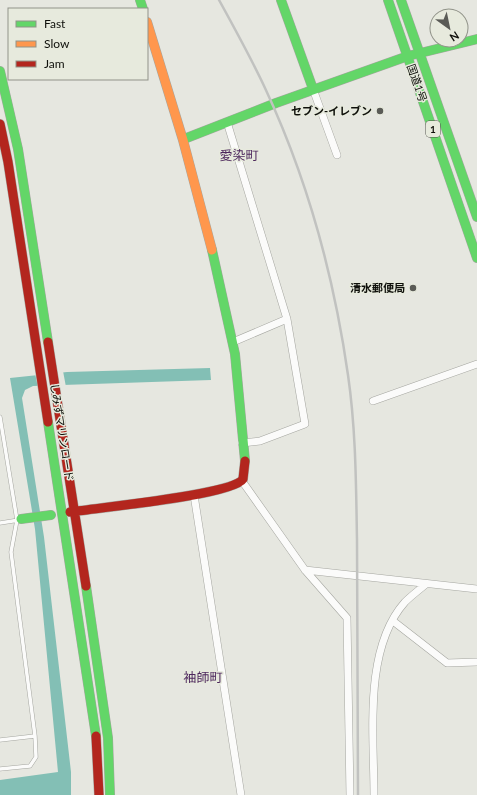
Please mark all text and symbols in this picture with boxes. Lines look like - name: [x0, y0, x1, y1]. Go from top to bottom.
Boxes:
- legend: [8, 8, 148, 80]
- north arrow: [429, 8, 469, 48]
- text: Fast: [44, 16, 66, 31]
- text: N: [448, 29, 462, 45]
- text: Slow: [44, 36, 70, 51]
- text: Jam: [44, 56, 65, 71]
- street label: 国道1号: [405, 62, 430, 104]
- place label: セブン-イレブン: [291, 104, 372, 117]
- marker: セブン-イレブン: [375, 106, 385, 116]
- road number: 1: [426, 121, 440, 137]
- district label: 愛染町: [219, 147, 259, 163]
- place label: 清水郵便局: [350, 281, 405, 294]
- marker: 清水郵便局: [408, 283, 418, 293]
- street label: しみずマリンロード: [48, 382, 77, 482]
- district label: 袖師町: [183, 669, 223, 685]

